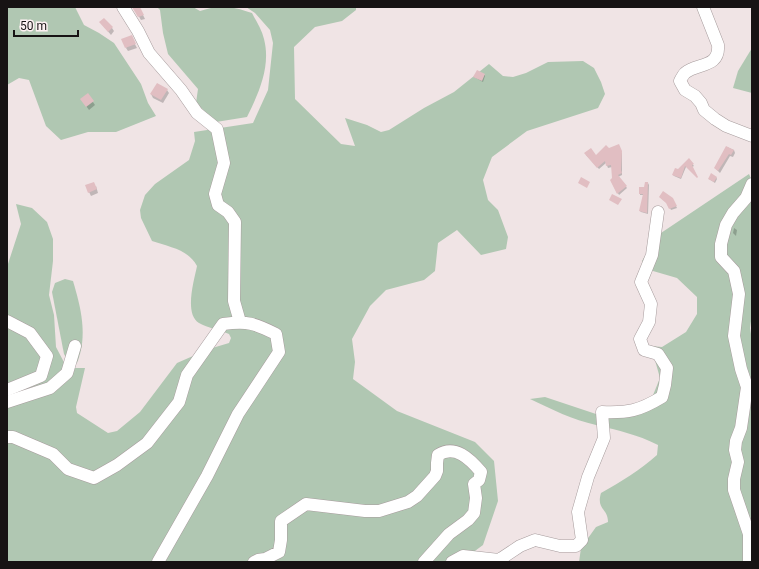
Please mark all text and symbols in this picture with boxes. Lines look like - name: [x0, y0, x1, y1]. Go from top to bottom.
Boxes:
- scale bar: [14, 12, 78, 38]
- text: 50 m: [20, 19, 47, 33]

